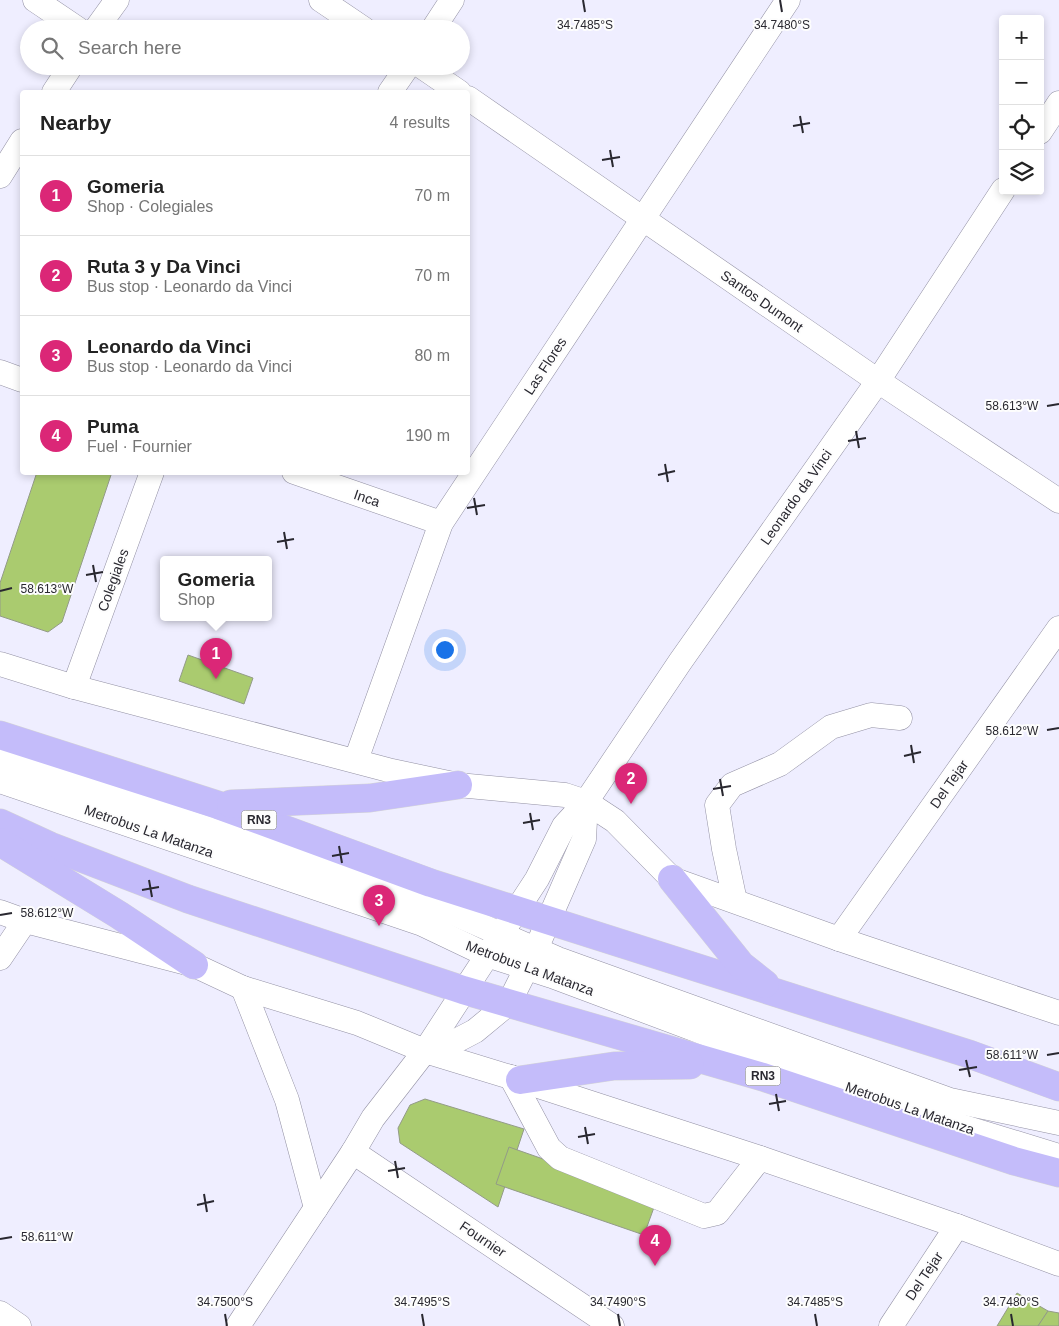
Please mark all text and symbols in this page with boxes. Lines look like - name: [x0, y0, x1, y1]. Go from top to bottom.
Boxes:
- map controls: [999, 15, 1044, 195]
- button: +: [999, 15, 1044, 60]
- text: 34.7485°S: [557, 18, 613, 32]
- text: 34.7480°S: [754, 18, 810, 32]
- search box: [20, 20, 470, 75]
- icon: search: [38, 34, 66, 62]
- text: Search here: [78, 37, 182, 58]
- button: −: [999, 60, 1044, 105]
- button: locate: [999, 105, 1044, 150]
- text: Nearby: [40, 111, 111, 134]
- text: 4 results: [390, 114, 450, 131]
- button: layers: [999, 150, 1044, 195]
- text: Gomeria: [87, 176, 164, 197]
- text: 1: [52, 187, 60, 204]
- text: 70 m: [414, 187, 450, 204]
- text: Shop · Colegiales: [87, 198, 213, 215]
- text: Ruta 3 y Da Vinci: [87, 256, 241, 277]
- text: 2: [52, 267, 60, 284]
- text: 70 m: [414, 267, 450, 284]
- street label: Santos Dumont: [718, 267, 806, 335]
- text: Bus stop · Leonardo da Vinci: [87, 278, 292, 295]
- street label: Las Flores: [520, 334, 570, 398]
- text: Leonardo da Vinci: [87, 336, 251, 357]
- text: 3: [52, 347, 60, 364]
- text: 80 m: [414, 347, 450, 364]
- text: Bus stop · Leonardo da Vinci: [87, 358, 292, 375]
- text: 58.613°W: [986, 399, 1039, 413]
- text: Puma: [87, 416, 139, 437]
- text: 4: [52, 427, 60, 444]
- text: 190 m: [406, 427, 450, 444]
- text: Fuel · Fournier: [87, 438, 192, 455]
- street label: Leonardo da Vinci: [757, 446, 835, 548]
- street label: Inca: [352, 486, 382, 510]
- street label: Colegiales: [94, 547, 132, 613]
- popup: [160, 556, 272, 621]
- text: Gomeria: [177, 569, 255, 590]
- text: 58.613°W: [21, 582, 74, 596]
- text: Shop: [177, 591, 215, 608]
- your location: [432, 637, 458, 663]
- pin: 1: [200, 638, 232, 679]
- text: 58.612°W: [986, 724, 1039, 738]
- street label: Del Tejar: [927, 757, 972, 811]
- pin: 2: [615, 763, 647, 804]
- street label: Metrobus La Matanza: [82, 801, 216, 861]
- road number: RN3: [242, 810, 276, 830]
- pin: 3: [363, 885, 395, 926]
- text: 58.612°W: [21, 906, 74, 920]
- street label: Metrobus La Matanza: [464, 937, 597, 999]
- text: 58.611°W: [986, 1048, 1039, 1062]
- road number: RN3: [746, 1066, 780, 1086]
- street label: Metrobus La Matanza: [843, 1078, 977, 1138]
- street label: Fournier: [457, 1218, 509, 1260]
- pin: 4: [639, 1225, 671, 1266]
- text: 58.611°W: [21, 1230, 74, 1244]
- street label: Del Tejar: [902, 1248, 946, 1303]
- text: 34.7500°S: [197, 1295, 253, 1309]
- text: 34.7495°S: [394, 1295, 450, 1309]
- text: 34.7490°S: [590, 1295, 646, 1309]
- text: 34.7485°S: [787, 1295, 843, 1309]
- text: 34.7480°S: [983, 1295, 1039, 1309]

